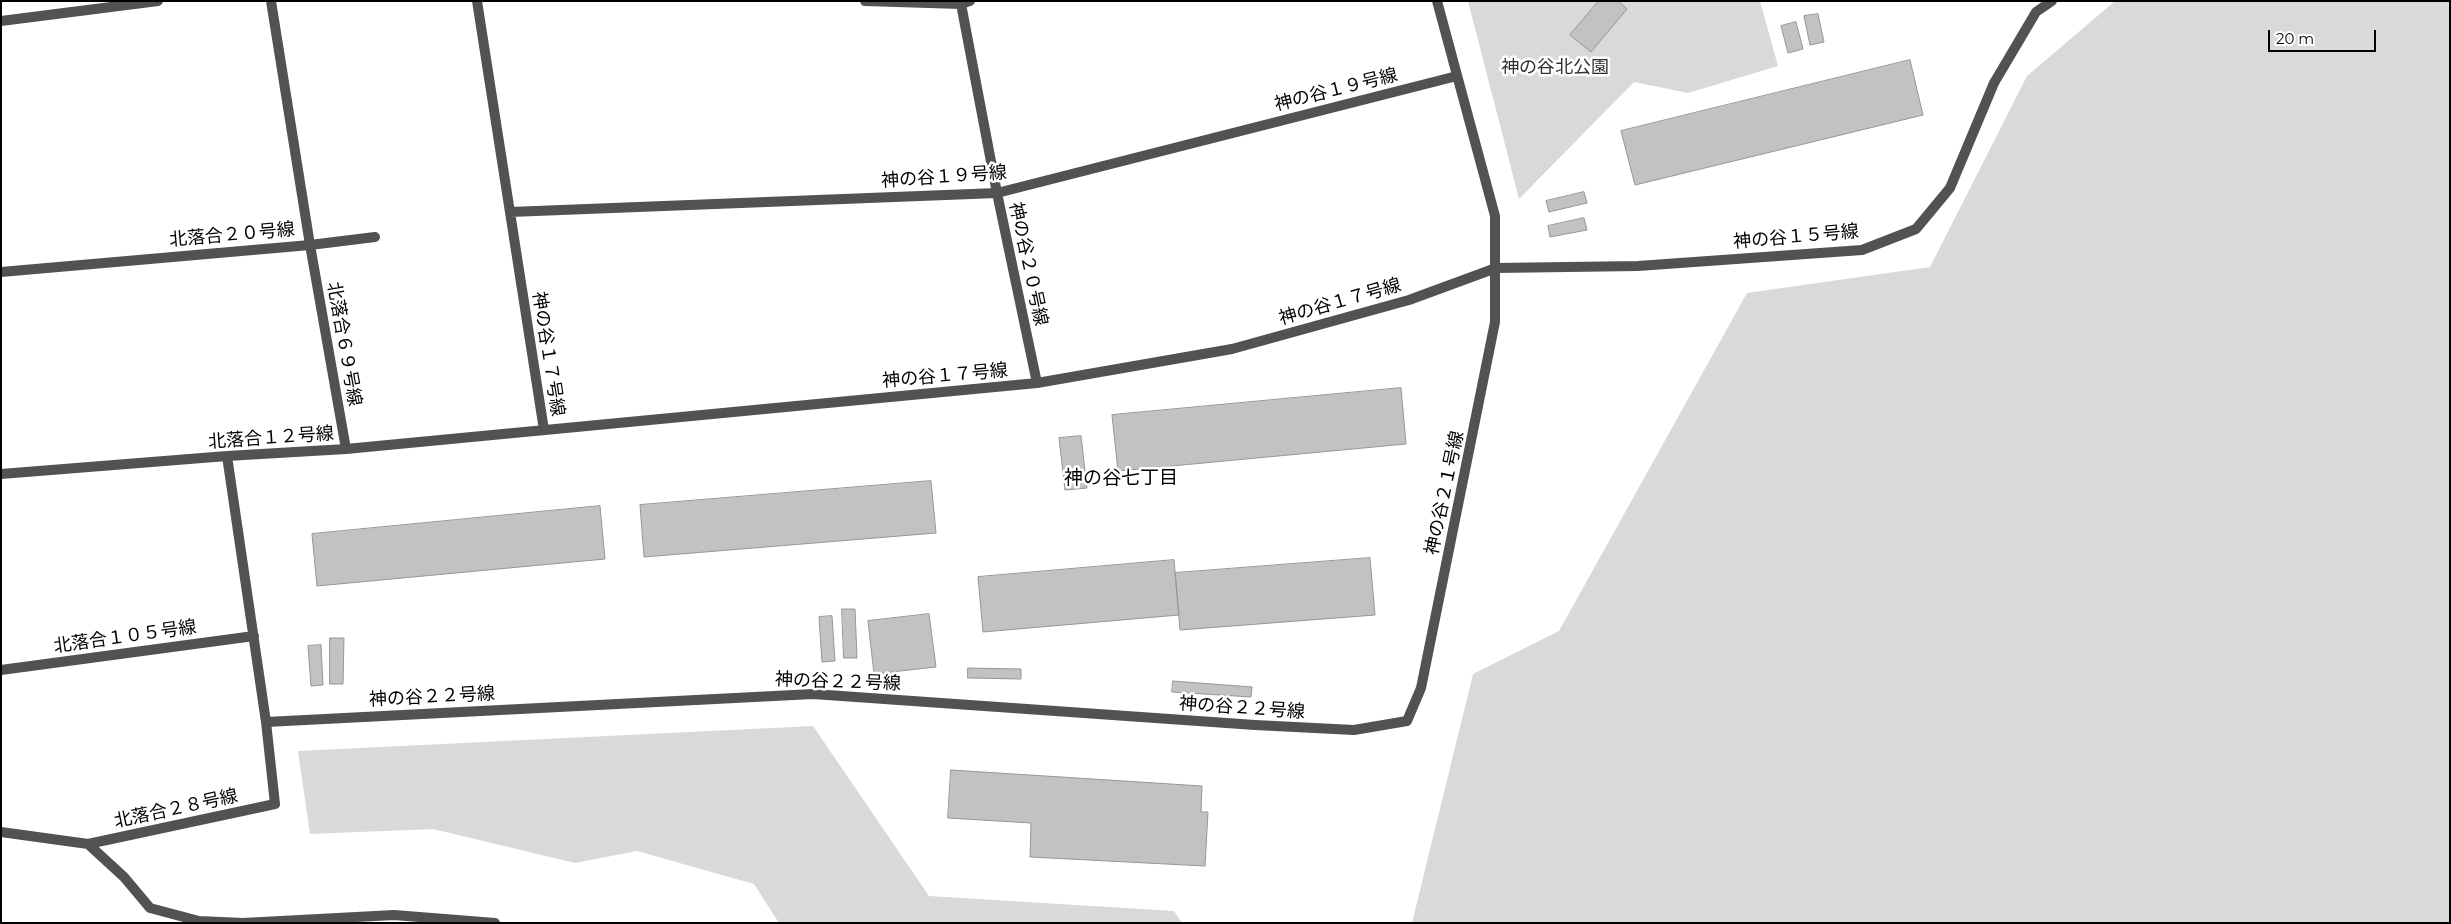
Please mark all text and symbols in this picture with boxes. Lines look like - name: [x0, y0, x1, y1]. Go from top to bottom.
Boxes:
- scale bar: [2271, 20, 2378, 52]
- text: 20 m: [2276, 29, 2314, 48]
- park label: 神の谷北公園: [1501, 57, 1609, 79]
- street label: 神の谷１９号線: [1272, 64, 1400, 116]
- street label: 神の谷１９号線: [880, 162, 1008, 192]
- street label: 神の谷２０号線: [1004, 200, 1052, 328]
- street label: 北落合２０号線: [168, 219, 296, 251]
- street label: 神の谷１５号線: [1732, 221, 1860, 253]
- street label: 神の谷１７号線: [1276, 274, 1404, 330]
- street label: 北落合６９号線: [322, 280, 366, 408]
- street label: 神の谷１７号線: [527, 290, 569, 418]
- street label: 神の谷１７号線: [881, 360, 1009, 392]
- street label: 北落合１２号線: [207, 423, 335, 453]
- street label: 神の谷２１号線: [1421, 429, 1469, 557]
- district label: 神の谷七丁目: [1064, 467, 1178, 489]
- street label: 北落合１０５号線: [52, 616, 198, 658]
- street label: 神の谷２２号線: [775, 669, 901, 695]
- street label: 神の谷２２号線: [369, 683, 495, 711]
- street label: 神の谷２２号線: [1178, 693, 1306, 723]
- street label: 北落合２８号線: [112, 785, 240, 833]

